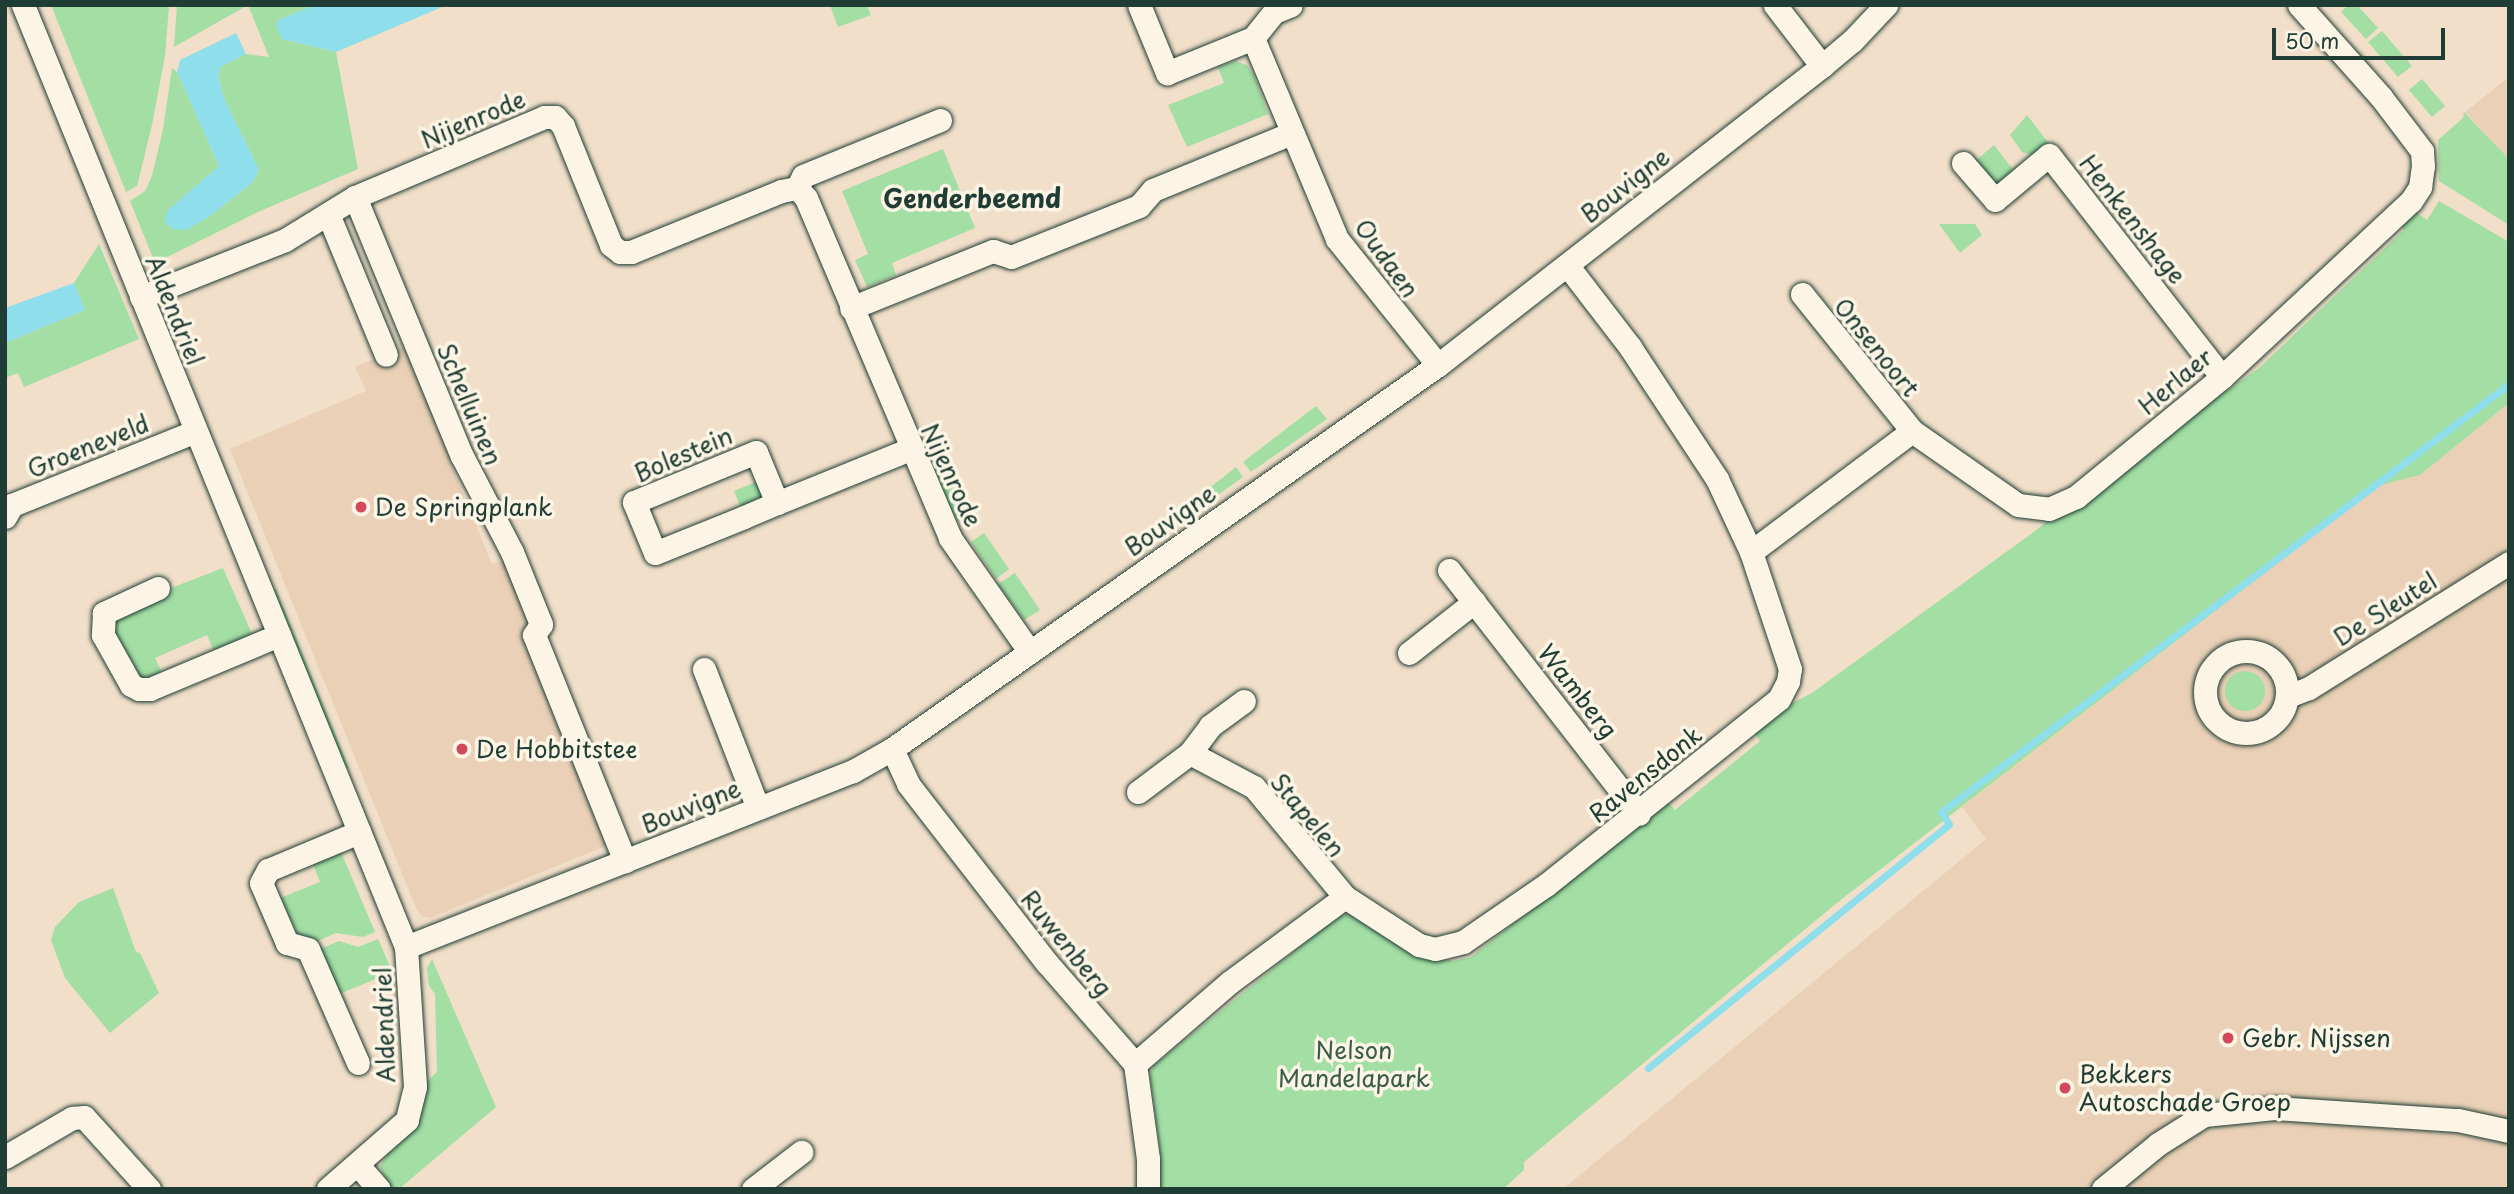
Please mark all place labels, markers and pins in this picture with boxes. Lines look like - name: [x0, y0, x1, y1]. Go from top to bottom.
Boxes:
- place label: De Springplank: [375, 493, 553, 521]
- marker: De Springplank: [353, 499, 369, 515]
- place label: De Hobbitstee: [476, 735, 638, 763]
- marker: De Hobbitstee: [454, 741, 470, 757]
- place label: Gebr. Nijssen: [2242, 1024, 2392, 1052]
- marker: Gebr. Nijssen: [2220, 1030, 2236, 1046]
- place label: Bekkers Autoschade Groep: [2079, 1060, 2292, 1116]
- marker: Bekkers Autoschade Groep: [2057, 1080, 2073, 1096]

